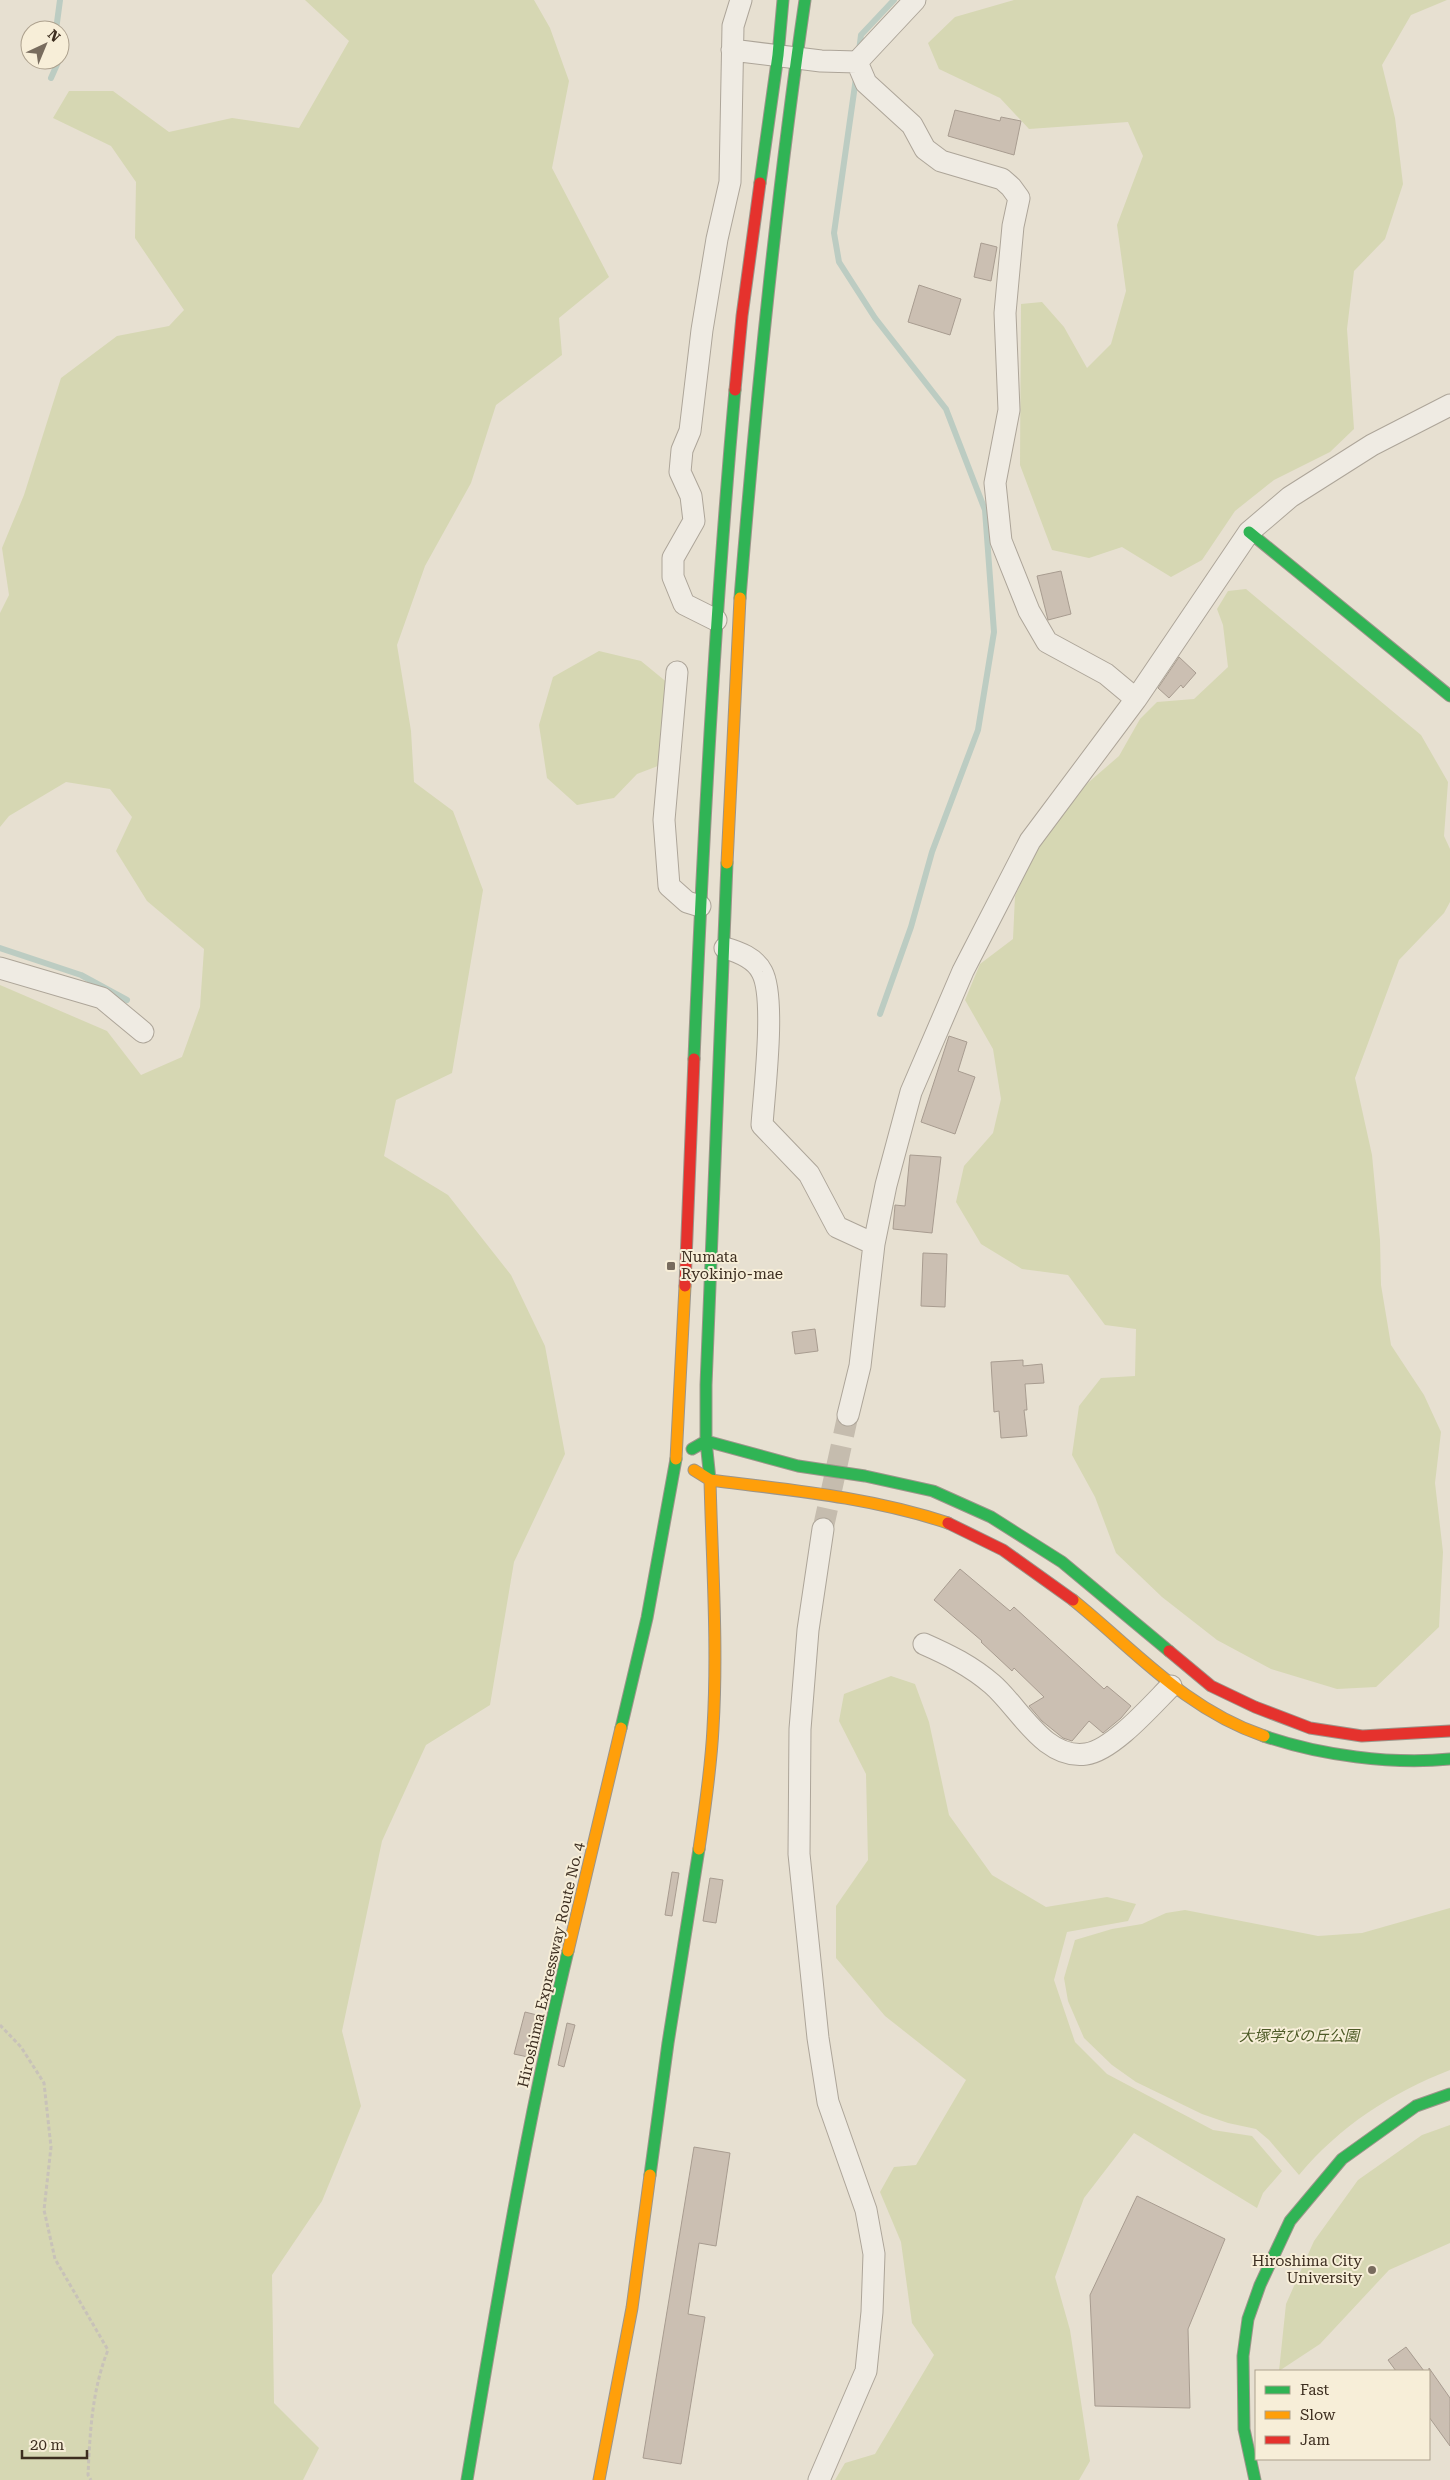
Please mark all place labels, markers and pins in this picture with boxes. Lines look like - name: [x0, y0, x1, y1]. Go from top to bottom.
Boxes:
- place label: Numata Ryokinjo-mae: [681, 1248, 783, 1283]
- marker: Numata Ryokinjo-mae: [665, 1260, 677, 1272]
- place label: Hiroshima City University: [1252, 2252, 1362, 2287]
- marker: Hiroshima City University: [1366, 2264, 1378, 2276]

